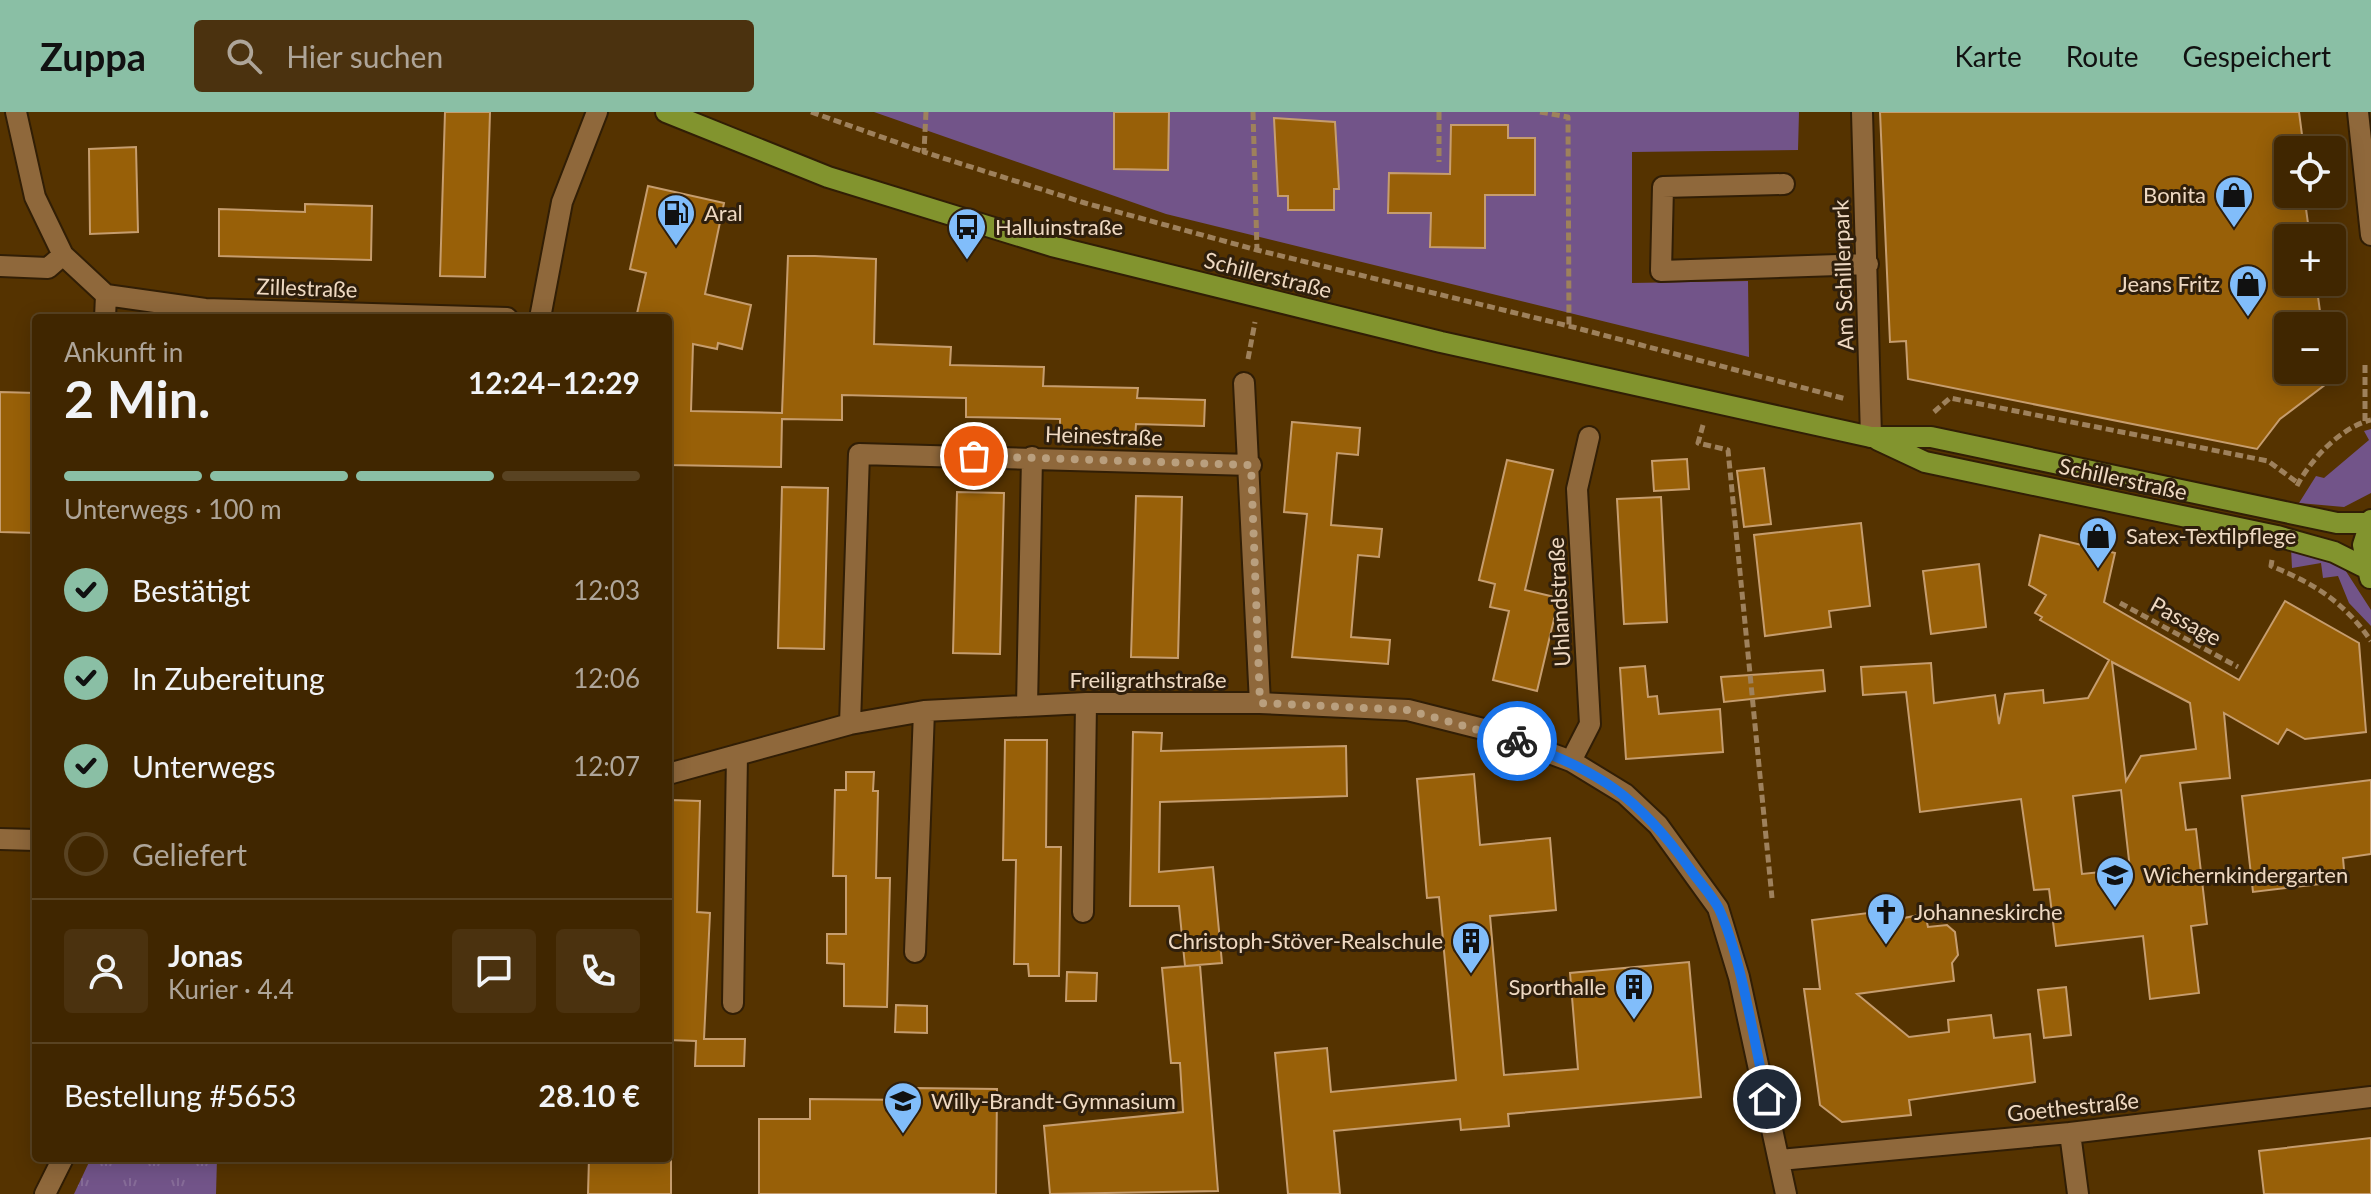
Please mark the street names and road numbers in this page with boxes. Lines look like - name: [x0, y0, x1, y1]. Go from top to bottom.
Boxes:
- street label: Am Schillerpark: [1826, 198, 1859, 351]
- street label: Schillerstraße: [1202, 246, 1335, 303]
- street label: Zillestraße: [256, 272, 358, 303]
- street label: Heinestraße: [1045, 420, 1163, 451]
- street label: Schillerstraße: [2057, 452, 2190, 505]
- street label: Uhlandstraße: [1542, 537, 1575, 667]
- street label: Passage: [2146, 590, 2226, 651]
- street label: Freiligrathstraße: [1069, 666, 1227, 693]
- street label: Goethestraße: [2006, 1086, 2140, 1127]

